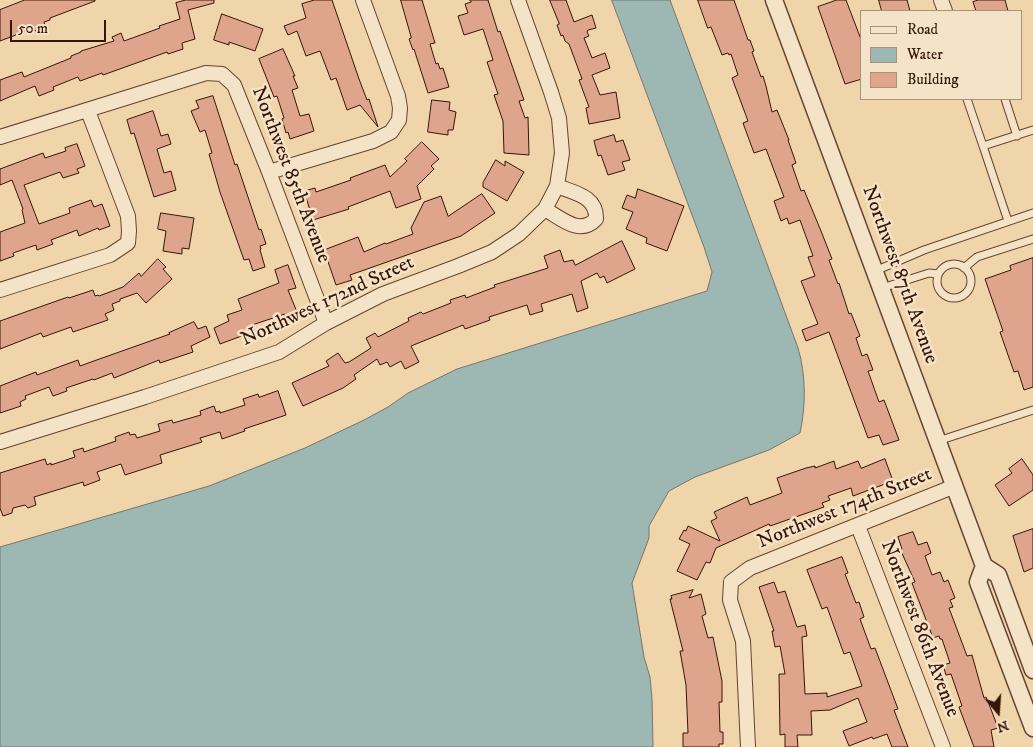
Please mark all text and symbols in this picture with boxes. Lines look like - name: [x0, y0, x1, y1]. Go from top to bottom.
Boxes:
- scale bar: [12, 10, 109, 42]
- legend: [860, 10, 1023, 100]
- text: 50 m: [18, 19, 48, 38]
- text: Road: [907, 20, 938, 39]
- text: Water: [907, 45, 943, 64]
- text: Building: [907, 70, 959, 89]
- street label: Northwest 85th Avenue: [245, 83, 335, 267]
- street label: Northwest 87th Avenue: [856, 183, 942, 367]
- street label: Northwest 172nd Street: [238, 251, 418, 353]
- street label: Northwest 174th Street: [754, 463, 936, 555]
- street label: Northwest 86th Avenue: [874, 537, 964, 721]
- north arrow: [973, 687, 1023, 737]
- text: N: [994, 716, 1011, 737]

